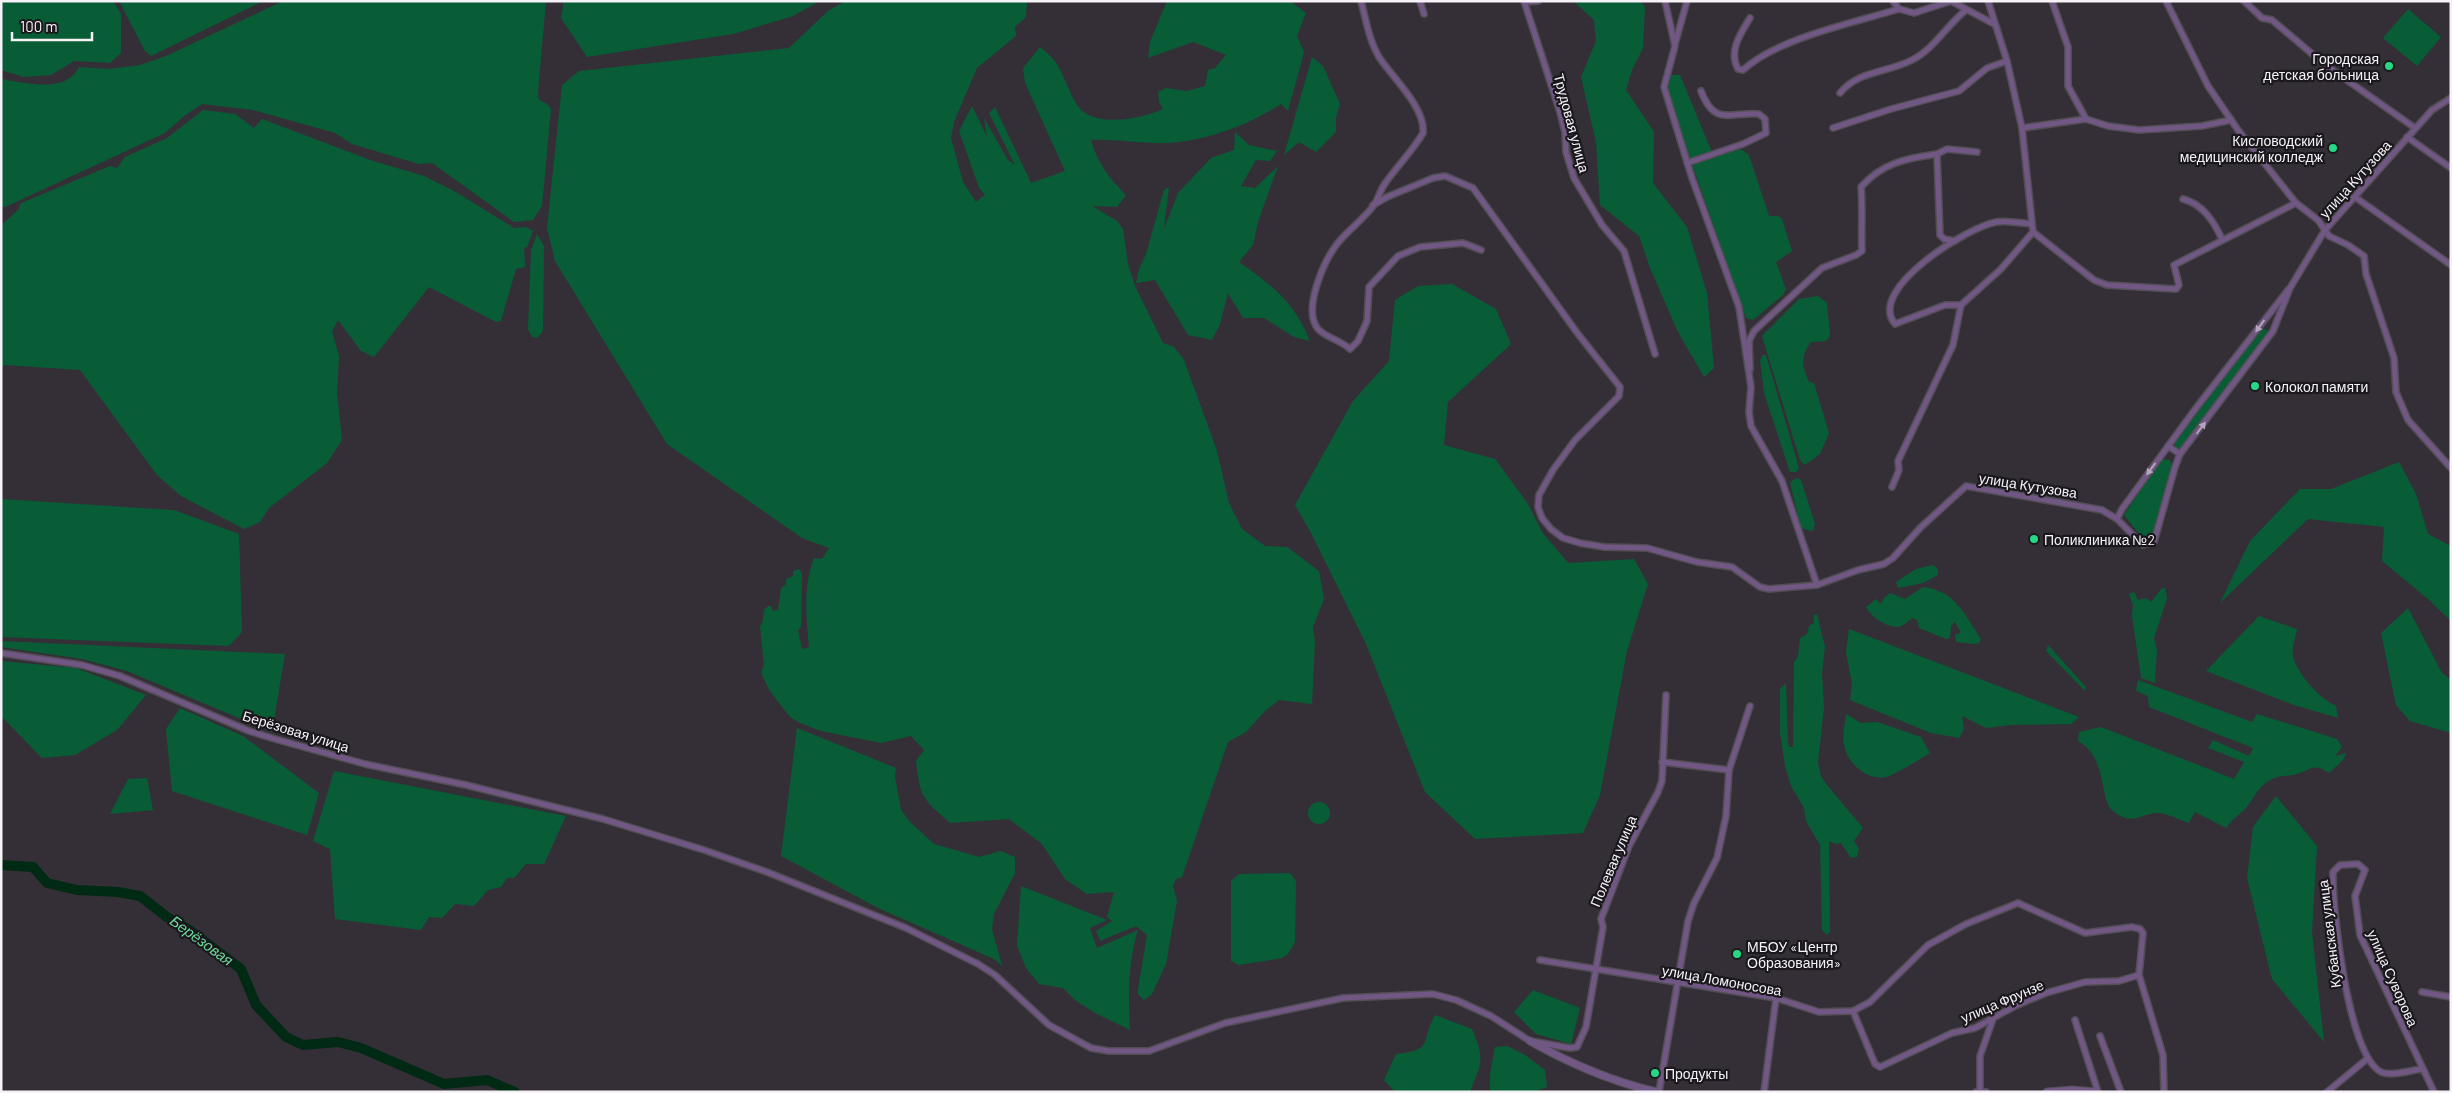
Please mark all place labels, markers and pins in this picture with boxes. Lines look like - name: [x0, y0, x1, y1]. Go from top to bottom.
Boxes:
- place label: Городская детская больница: [2263, 50, 2379, 83]
- marker: Городская детская больница: [2383, 60, 2395, 72]
- place label: Кисловодский медицинский колледж: [2180, 132, 2324, 165]
- marker: Кисловодский медицинский колледж: [2327, 142, 2339, 154]
- place label: Колокол памяти: [2265, 378, 2368, 395]
- marker: Колокол памяти: [2249, 380, 2261, 392]
- place label: Поликлиника №2: [2044, 531, 2155, 548]
- marker: Поликлиника №2: [2028, 533, 2040, 545]
- place label: МБОУ «Центр Образования»: [1747, 938, 1841, 971]
- marker: МБОУ «Центр Образования»: [1731, 948, 1743, 960]
- place label: Продукты: [1665, 1065, 1728, 1082]
- marker: Продукты: [1649, 1067, 1661, 1079]

